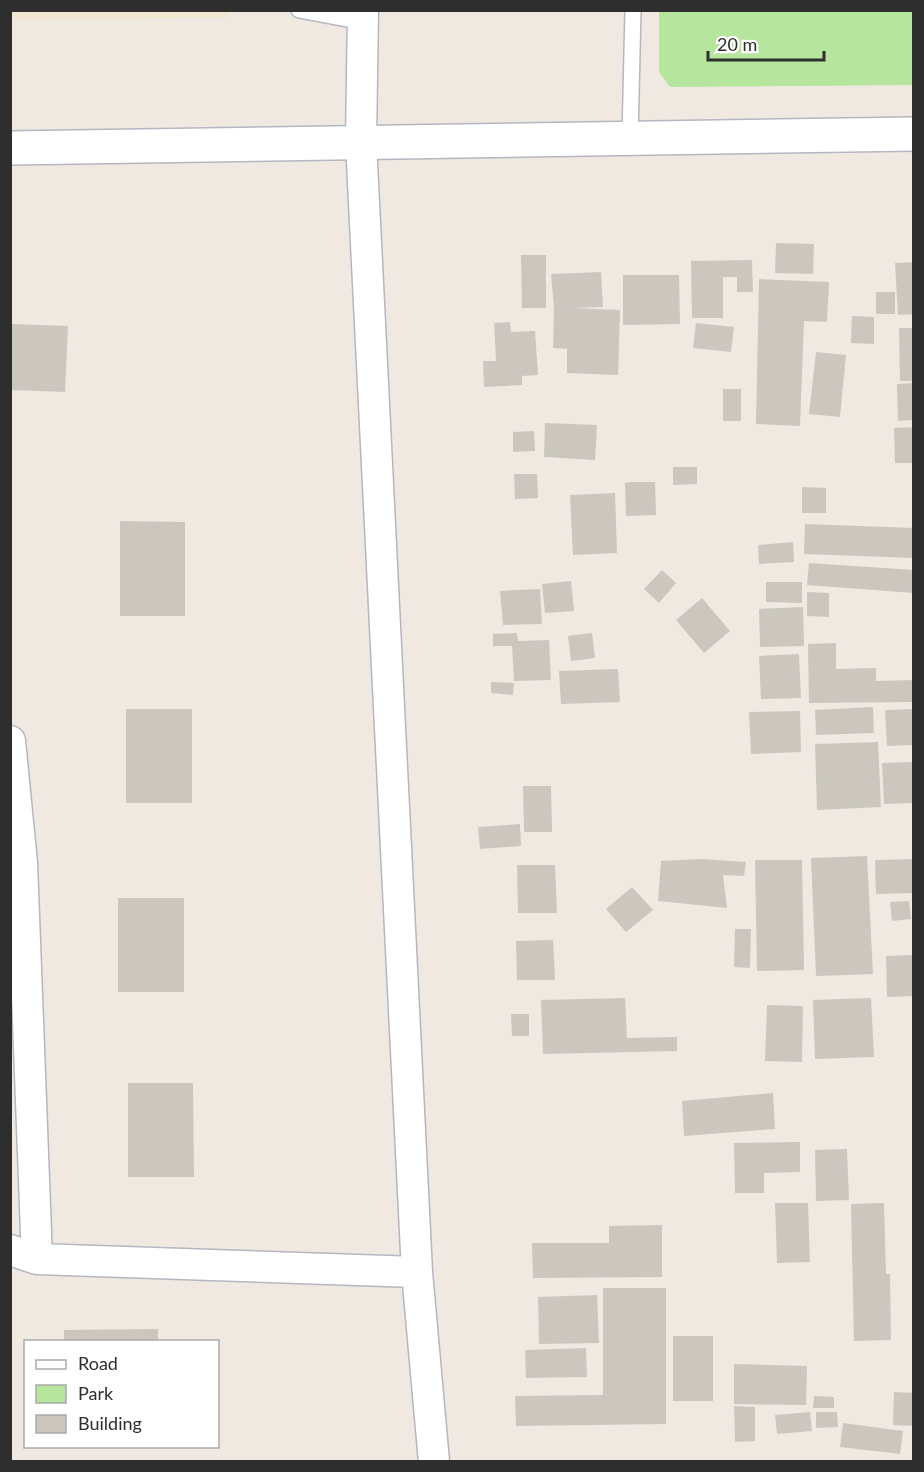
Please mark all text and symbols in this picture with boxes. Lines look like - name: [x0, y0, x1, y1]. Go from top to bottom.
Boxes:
- scale bar: [708, 24, 824, 62]
- text: 20 m: [717, 33, 757, 55]
- legend: [24, 1340, 219, 1448]
- text: Road: [78, 1352, 118, 1374]
- text: Park: [78, 1382, 114, 1404]
- text: Building: [78, 1412, 142, 1434]

